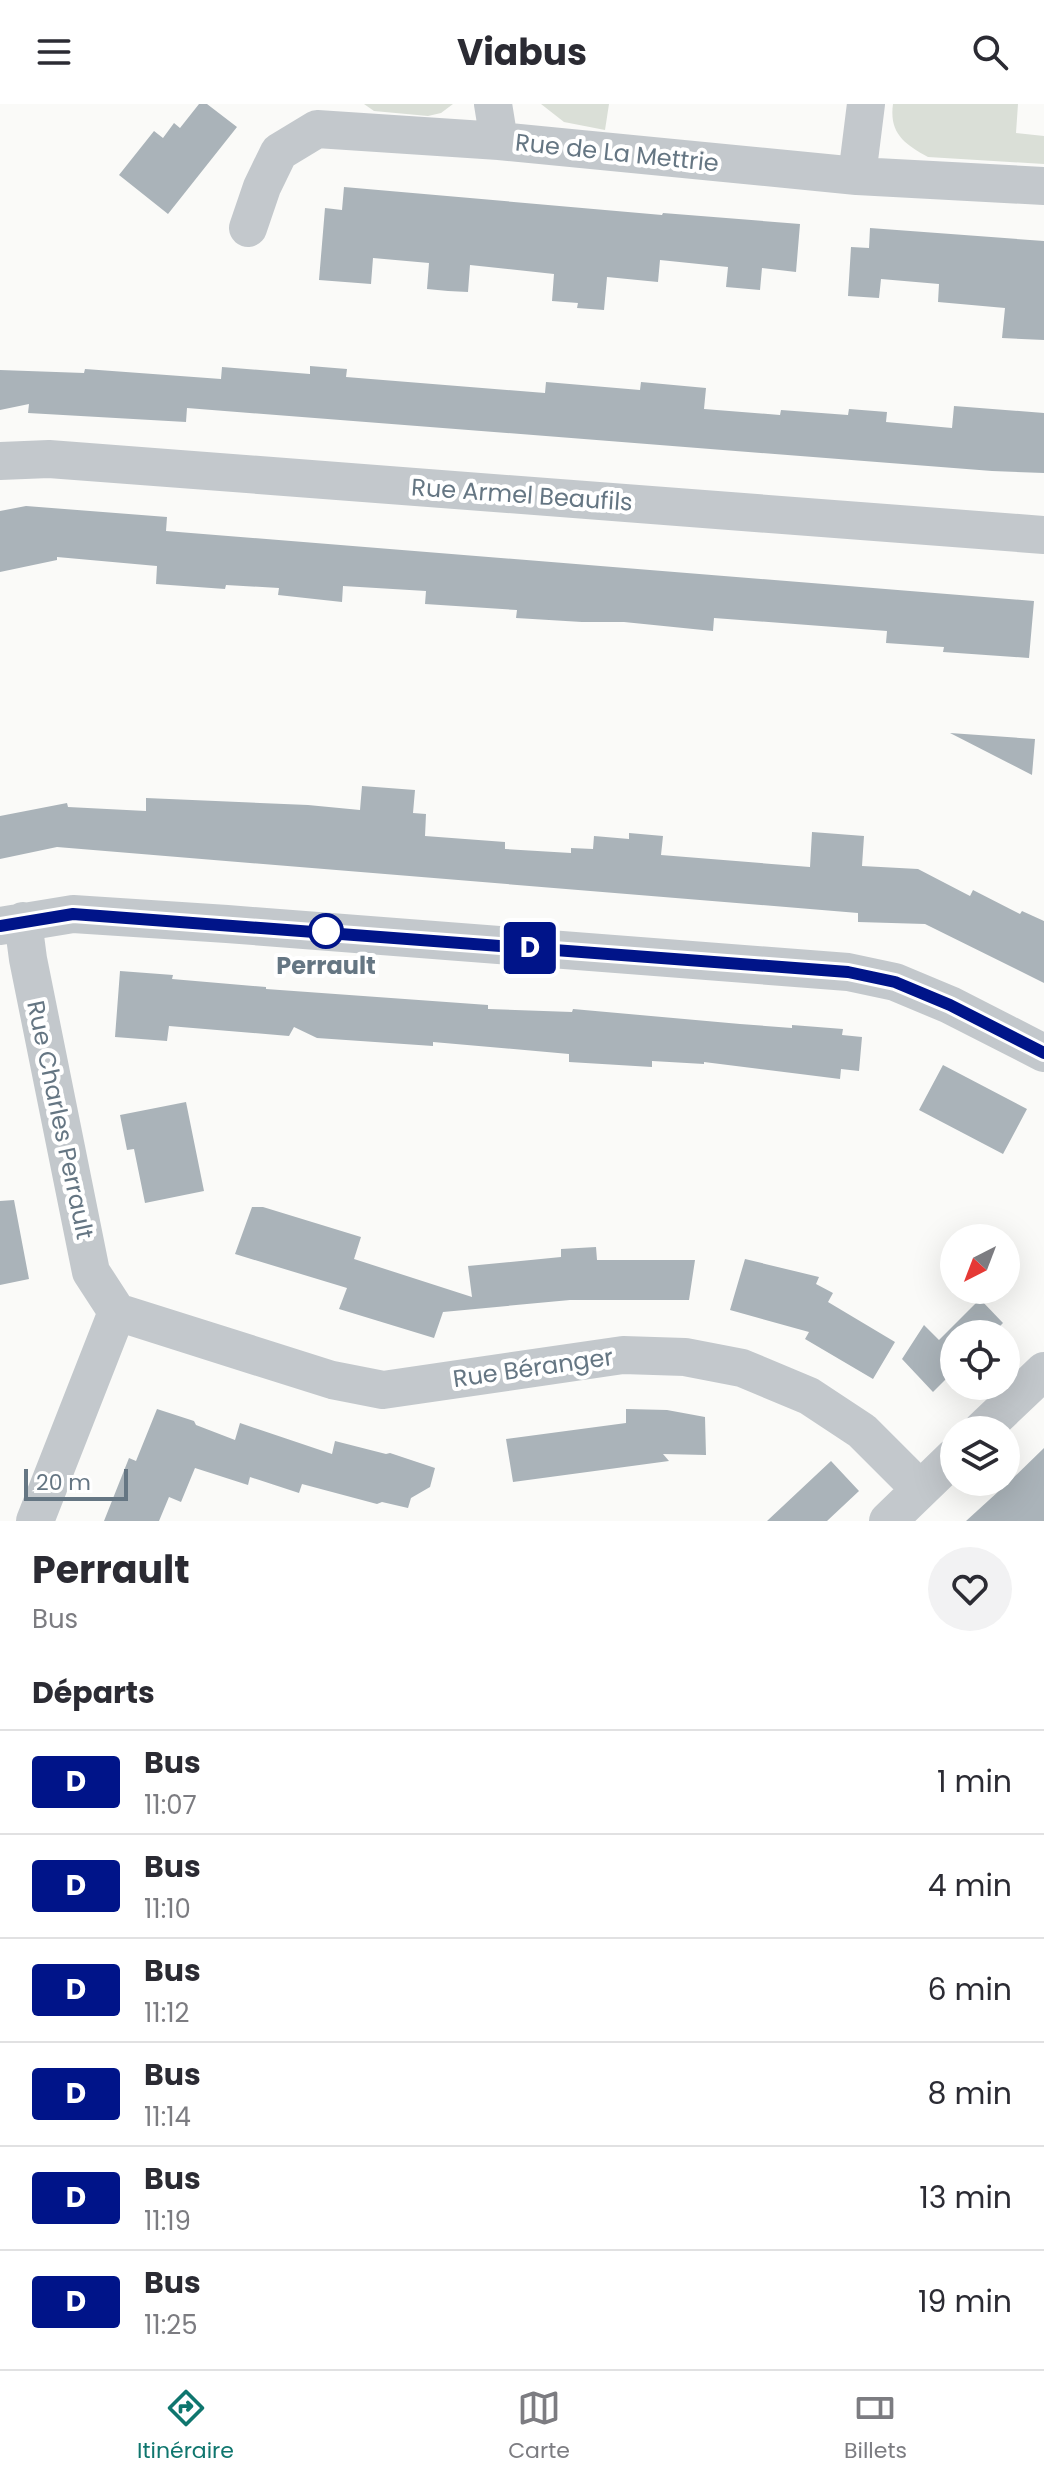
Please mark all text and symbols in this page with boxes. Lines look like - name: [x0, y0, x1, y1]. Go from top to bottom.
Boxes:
- text: Viabus: [457, 27, 587, 78]
- icon: menu: [32, 30, 76, 74]
- icon: search: [968, 30, 1012, 74]
- street label: Rue de La Mettrie: [514, 125, 720, 180]
- street label: Rue Armel Beaufils: [410, 470, 634, 519]
- marker: Perrault: [309, 914, 343, 948]
- line badge: D: [504, 922, 556, 974]
- text: D: [520, 928, 540, 967]
- place label: Perrault: [276, 949, 376, 982]
- street label: Rue Charles Perrault: [19, 998, 102, 1242]
- north arrow: [940, 1224, 1020, 1304]
- map controls: [940, 1224, 1020, 1496]
- button: locate: [940, 1320, 1020, 1400]
- street label: Rue Béranger: [451, 1340, 615, 1395]
- button: layers: [940, 1416, 1020, 1496]
- scale bar: [24, 1465, 128, 1501]
- text: 20 m: [36, 1467, 91, 1498]
- text: Perrault: [32, 1543, 190, 1596]
- button: heart: [928, 1547, 1012, 1631]
- text: Bus: [32, 1601, 78, 1637]
- text: Départs: [32, 1671, 155, 1714]
- text: Bus: [144, 1741, 201, 1784]
- text: 1 min: [937, 1760, 1012, 1803]
- text: D: [66, 1762, 86, 1801]
- text: 11:07: [144, 1787, 197, 1823]
- text: Bus: [144, 1845, 201, 1888]
- text: 4 min: [928, 1864, 1012, 1907]
- text: D: [66, 1866, 86, 1905]
- text: 11:10: [144, 1891, 191, 1927]
- text: Bus: [144, 1949, 201, 1992]
- text: 6 min: [927, 1968, 1012, 2011]
- text: D: [66, 1970, 86, 2009]
- text: 11:12: [144, 1995, 189, 2031]
- text: Bus: [144, 2053, 201, 2096]
- text: 8 min: [928, 2072, 1012, 2115]
- text: D: [66, 2074, 86, 2113]
- text: 11:14: [144, 2099, 191, 2135]
- text: Bus: [144, 2157, 201, 2200]
- text: 13 min: [919, 2176, 1012, 2219]
- text: D: [66, 2178, 86, 2217]
- text: 11:19: [144, 2203, 191, 2239]
- text: Bus: [144, 2261, 201, 2304]
- text: 19 min: [918, 2280, 1012, 2323]
- text: D: [66, 2282, 86, 2321]
- text: 11:25: [144, 2307, 197, 2343]
- tab: Itinéraire: [137, 2386, 234, 2467]
- tab: Carte: [508, 2386, 570, 2467]
- tab: Billets: [844, 2386, 907, 2467]

